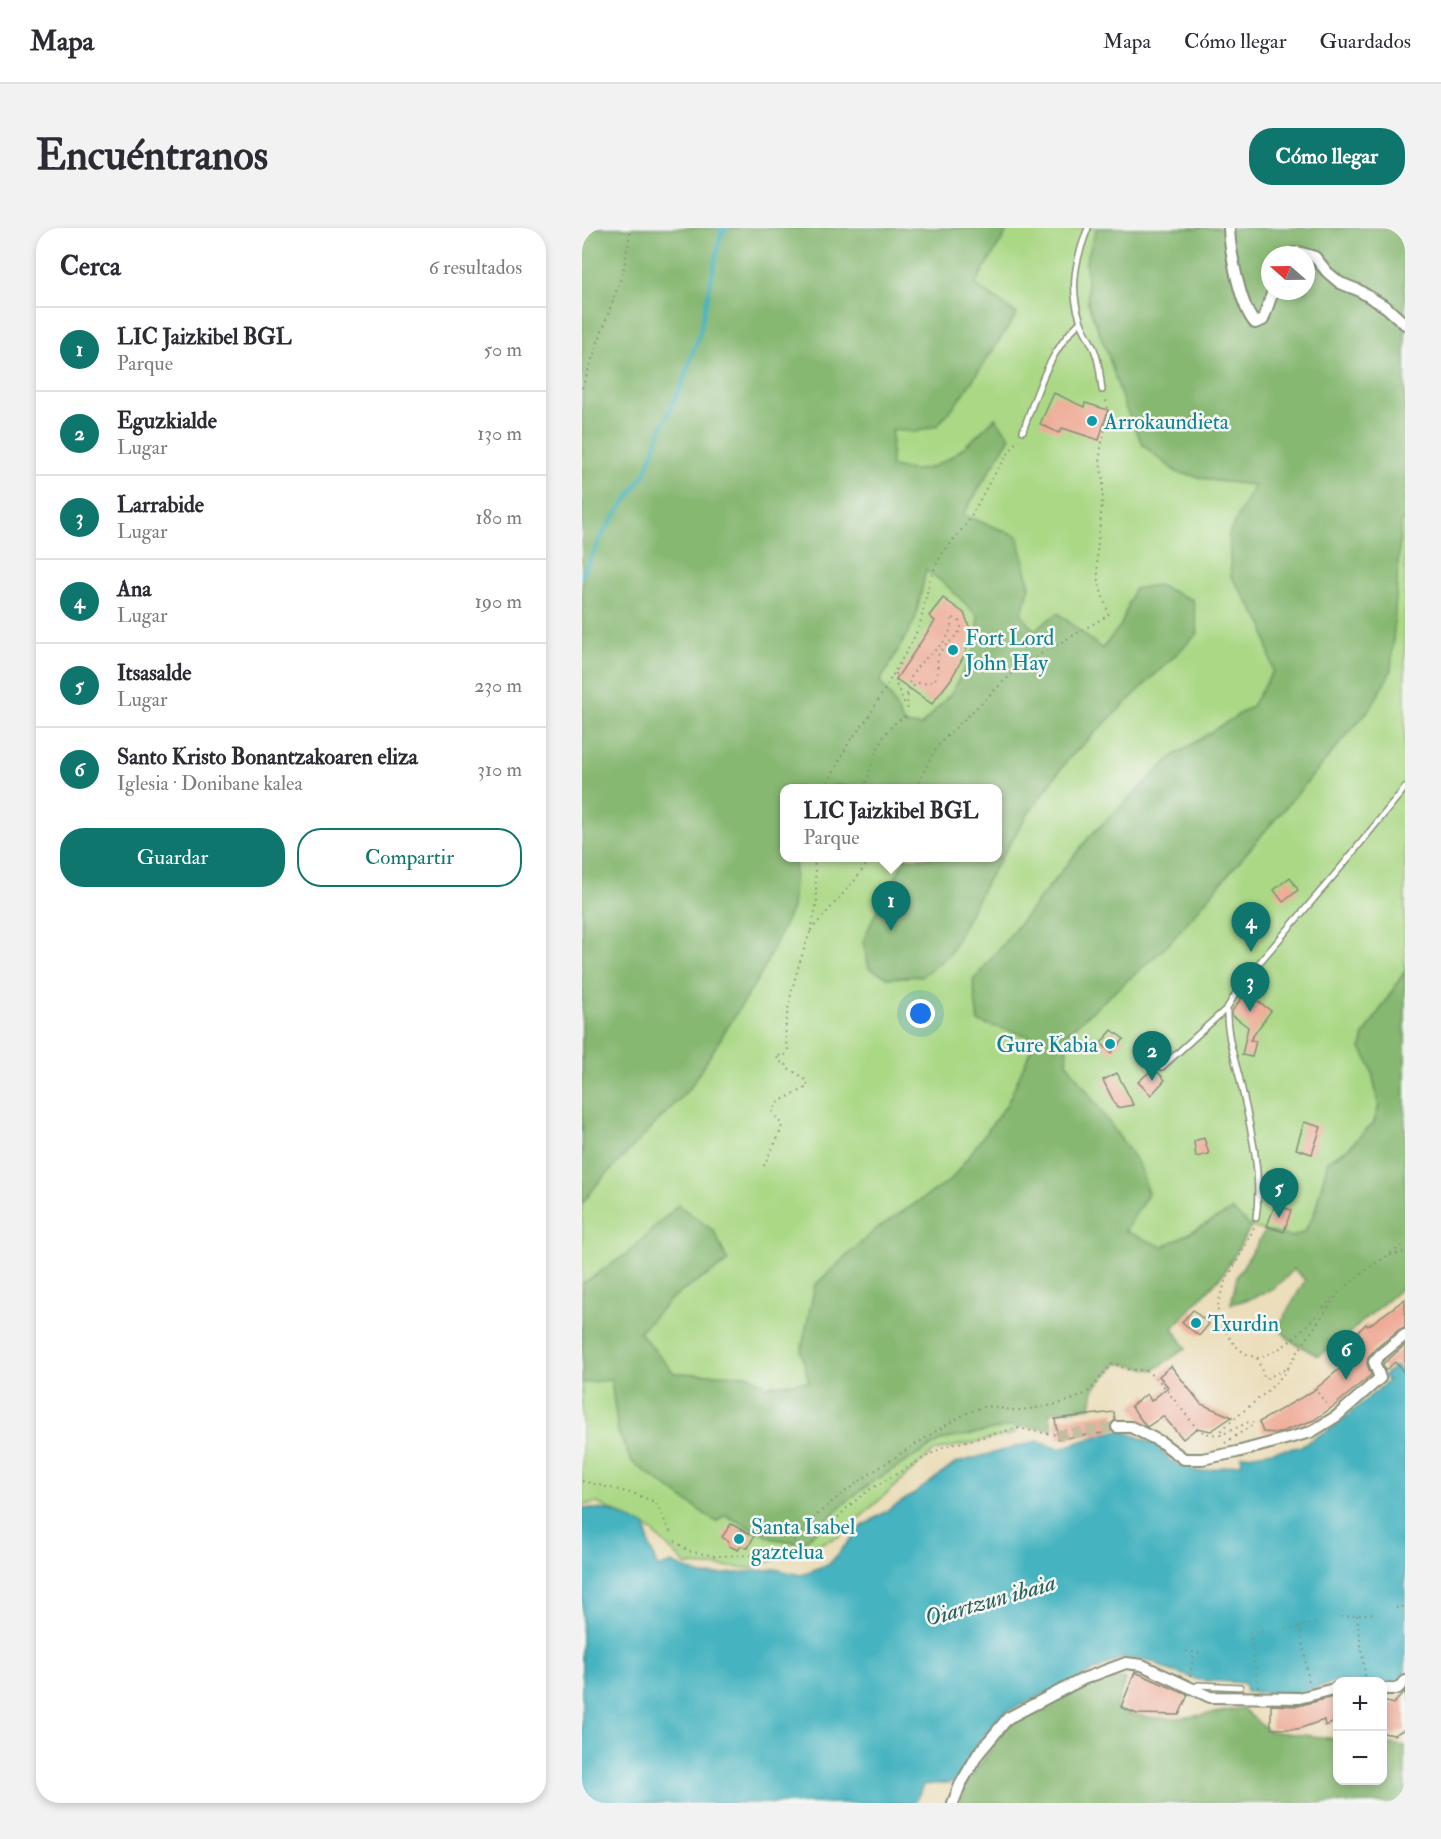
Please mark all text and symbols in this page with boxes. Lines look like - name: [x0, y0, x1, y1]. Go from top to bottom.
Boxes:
- text: Mapa: [30, 24, 94, 59]
- text: Mapa: [1103, 28, 1151, 55]
- text: Cómo llegar: [1184, 28, 1287, 55]
- text: Guardados: [1320, 28, 1411, 55]
- button: Cómo llegar: [1249, 128, 1405, 185]
- text: Encuéntranos: [36, 130, 268, 182]
- north arrow: [1261, 246, 1315, 300]
- text: Cerca: [60, 251, 121, 283]
- text: 6 resultados: [429, 255, 522, 280]
- text: LIC Jaizkibel BGL: [117, 323, 292, 351]
- text: 1: [76, 337, 83, 362]
- text: 50 m: [483, 337, 522, 362]
- text: Parque: [117, 351, 173, 376]
- text: Eguzkialde: [117, 407, 217, 435]
- place label: Arrokaundieta: [1103, 408, 1230, 436]
- marker: Arrokaundieta: [1085, 414, 1099, 428]
- text: 2: [74, 421, 85, 446]
- text: 130 m: [477, 421, 522, 446]
- text: Lugar: [117, 435, 167, 460]
- text: Larrabide: [117, 491, 204, 519]
- text: 3: [76, 505, 83, 530]
- text: 180 m: [475, 505, 522, 530]
- text: Lugar: [117, 519, 167, 544]
- text: Ana: [117, 575, 151, 603]
- text: 4: [74, 589, 85, 614]
- text: 190 m: [475, 589, 522, 614]
- text: Lugar: [117, 603, 167, 628]
- place label: Fort Lord John Hay: [964, 624, 1055, 677]
- marker: Fort Lord John Hay: [946, 643, 960, 657]
- text: Itsasalde: [117, 659, 191, 687]
- text: 5: [75, 673, 84, 698]
- text: 230 m: [474, 673, 522, 698]
- text: Lugar: [117, 687, 167, 712]
- text: Santo Kristo Bonantzakoaren eliza: [117, 743, 418, 771]
- text: 6: [74, 757, 85, 782]
- text: 310 m: [477, 757, 522, 782]
- text: Iglesia · Donibane kalea: [117, 771, 303, 796]
- popup: [780, 784, 1002, 862]
- text: LIC Jaizkibel BGL: [804, 797, 978, 825]
- text: Parque: [804, 825, 860, 850]
- button: Guardar: [60, 828, 285, 887]
- button: Compartir: [297, 828, 522, 887]
- pin: 1: [872, 882, 910, 931]
- pin: 4: [1232, 902, 1270, 952]
- pin: 3: [1230, 962, 1270, 1012]
- your location: [906, 999, 935, 1028]
- place label: Gure Kabia: [996, 1031, 1099, 1059]
- pin: 2: [1132, 1032, 1172, 1081]
- marker: Gure Kabia: [1103, 1037, 1117, 1051]
- pin: 5: [1260, 1168, 1298, 1218]
- place label: Txurdin: [1208, 1310, 1279, 1338]
- marker: Txurdin: [1189, 1316, 1203, 1330]
- pin: 6: [1326, 1330, 1365, 1380]
- place label: Santa Isabel gaztelua: [751, 1513, 856, 1566]
- marker: Santa Isabel gaztelua: [732, 1532, 746, 1546]
- water label: Oiartzun ibaia: [921, 1567, 1059, 1634]
- map controls: [1333, 1677, 1387, 1785]
- button: +: [1333, 1677, 1387, 1731]
- button: −: [1333, 1731, 1387, 1785]

